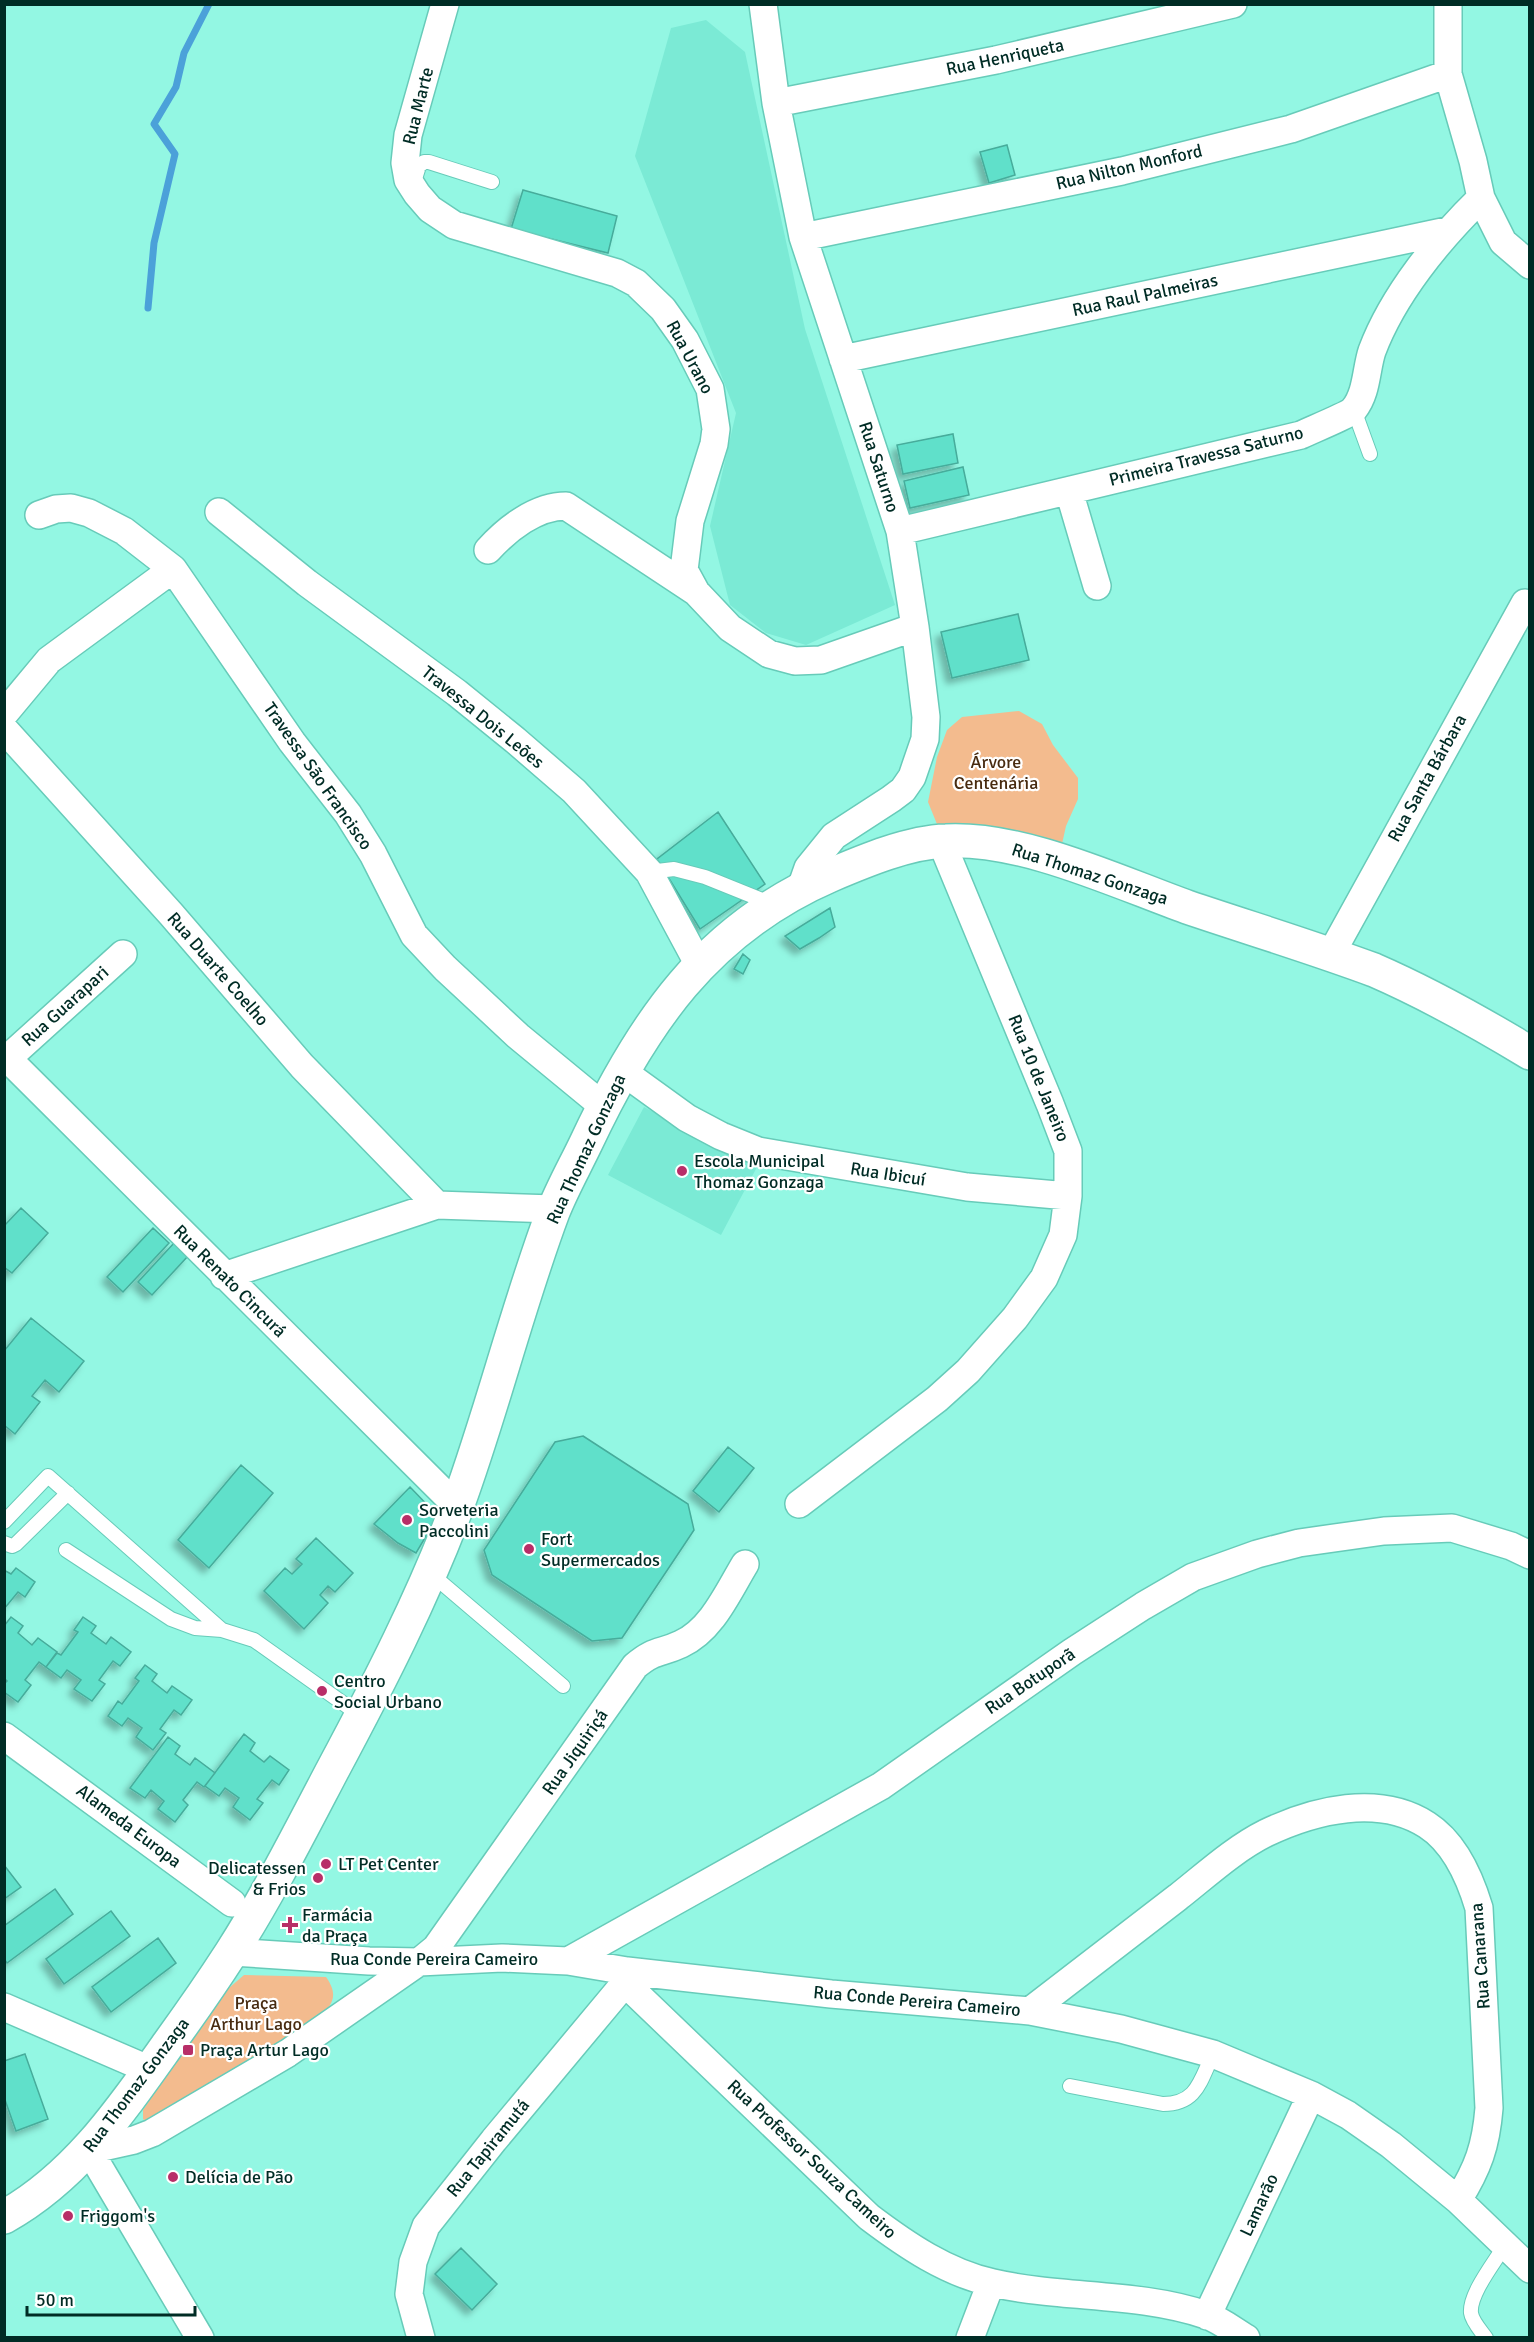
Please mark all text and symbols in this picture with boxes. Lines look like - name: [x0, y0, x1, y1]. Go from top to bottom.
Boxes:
- street label: Rua Henriqueta: [944, 34, 1066, 80]
- street label: Rua Marte: [398, 65, 438, 147]
- street label: Rua Nilton Monford: [1054, 139, 1204, 195]
- street label: Rua Raul Palmeiras: [1070, 269, 1220, 321]
- street label: Rua Urano: [661, 316, 719, 398]
- street label: Rua Saturno: [854, 419, 904, 515]
- street label: Primeira Travessa Saturno: [1107, 421, 1305, 491]
- street label: Travessa Dois Leões: [417, 661, 549, 773]
- street label: Travessa São Francisco: [259, 698, 377, 854]
- street label: Rua Santa Bárbara: [1383, 710, 1471, 846]
- park label: Árvore Centenária: [954, 751, 1038, 794]
- street label: Rua Thomaz Gonzaga: [1009, 838, 1171, 910]
- street label: Rua Duarte Coelho: [163, 908, 273, 1030]
- street label: Rua Guarapari: [17, 961, 113, 1051]
- street label: Rua 10 de Janeiro: [1003, 1011, 1075, 1145]
- street label: Rua Thomaz Gonzaga: [542, 1070, 630, 1228]
- place label: Escola Municipal Thomaz Gonzaga: [694, 1150, 825, 1193]
- street label: Rua Ibicuí: [849, 1157, 927, 1191]
- marker: Escola Municipal Thomaz Gonzaga: [675, 1164, 689, 1178]
- street label: Rua Renato Cincurá: [169, 1220, 291, 1342]
- place label: Sorveteria Paccolini: [419, 1499, 499, 1542]
- marker: Sorveteria Paccolini: [400, 1513, 414, 1527]
- place label: Fort Supermercados: [541, 1528, 660, 1571]
- marker: Fort Supermercados: [522, 1542, 536, 1556]
- street label: Rua Botuporã: [981, 1643, 1079, 1719]
- place label: Centro Social Urbano: [334, 1670, 442, 1713]
- marker: Centro Social Urbano: [315, 1684, 329, 1698]
- street label: Rua Jiquiriçá: [537, 1705, 613, 1799]
- street label: Alameda Europa: [72, 1779, 186, 1873]
- place label: LT Pet Center: [338, 1853, 439, 1875]
- place label: Delicatessen & Frios: [208, 1857, 306, 1900]
- marker: LT Pet Center: [319, 1857, 333, 1871]
- marker: Delicatessen & Frios: [311, 1871, 325, 1885]
- street label: Rua Canarana: [1465, 1902, 1495, 2010]
- place label: Farmácia da Praça: [302, 1904, 373, 1947]
- marker: Farmácia da Praça: [283, 1918, 297, 1932]
- street label: Rua Conde Pereira Cameiro: [330, 1948, 538, 1970]
- street label: Rua Conde Pereira Cameiro: [812, 1981, 1022, 2021]
- park label: Praça Arthur Lago: [210, 1992, 302, 2035]
- street label: Rua Thomaz Gonzaga: [78, 2013, 194, 2157]
- place label: Praça Artur Lago: [200, 2039, 329, 2061]
- marker: Praça Artur Lago: [181, 2043, 195, 2057]
- street label: Rua Professor Souza Cameiro: [723, 2075, 901, 2243]
- street label: Rua Tapiramutá: [442, 2095, 534, 2201]
- place label: Delícia de Pão: [185, 2166, 293, 2188]
- marker: Delícia de Pão: [166, 2170, 180, 2184]
- street label: Lamarão: [1235, 2170, 1283, 2240]
- place label: Friggom's: [80, 2205, 155, 2227]
- marker: Friggom's: [61, 2209, 75, 2223]
- scale bar: [27, 2279, 195, 2317]
- text: 50 m: [36, 2289, 74, 2311]

